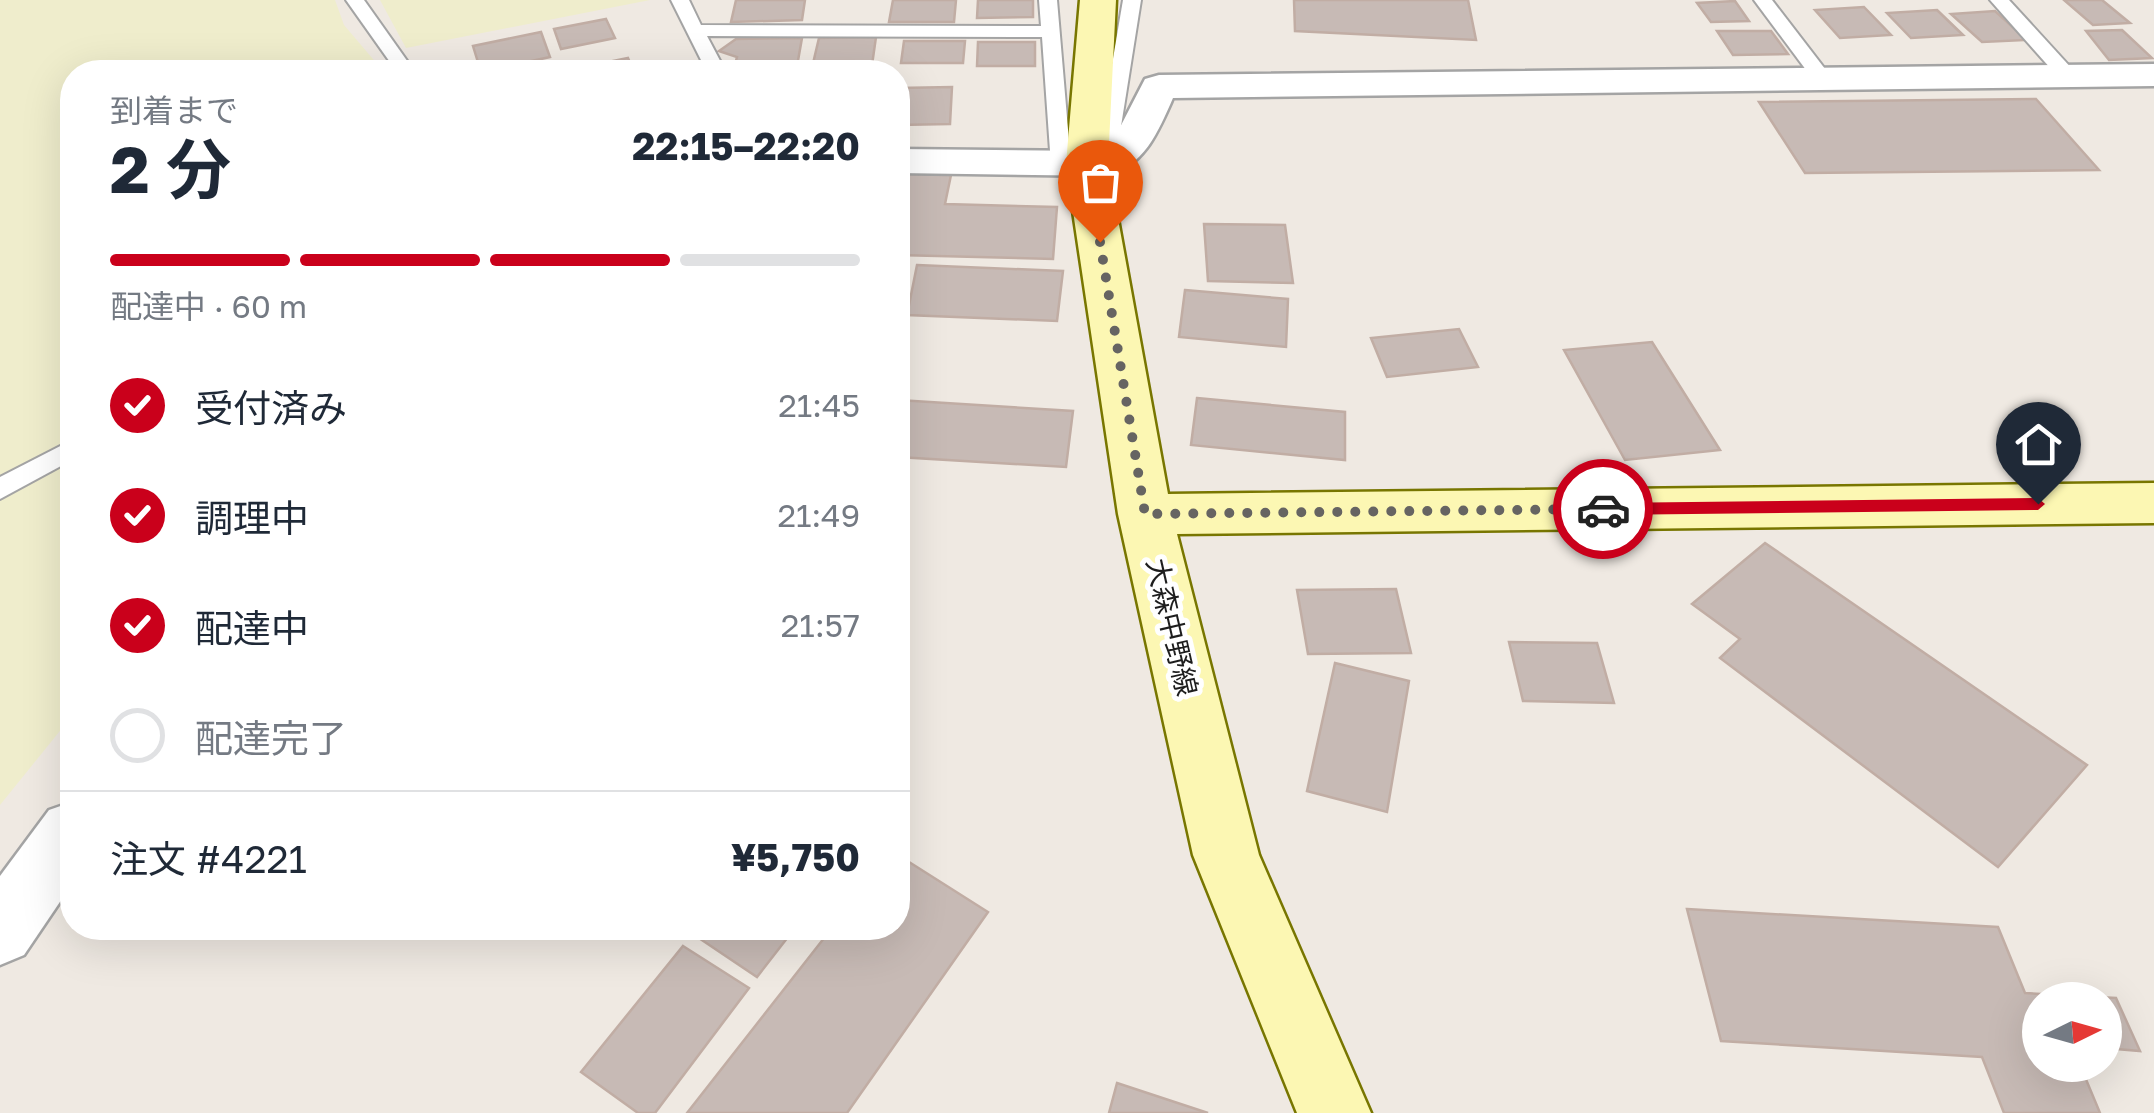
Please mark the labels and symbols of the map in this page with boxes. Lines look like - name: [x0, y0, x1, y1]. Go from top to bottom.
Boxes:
- pin: [1058, 140, 1143, 243]
- pin: [1996, 402, 2081, 505]
- courier: [1553, 459, 1653, 559]
- street label: 大森中野線: [1141, 555, 1204, 699]
- north arrow: [2022, 982, 2122, 1082]

